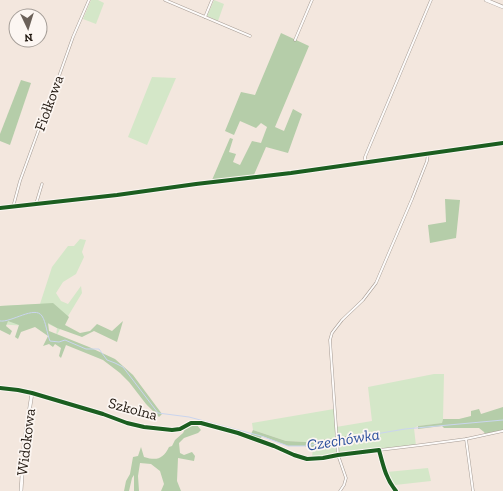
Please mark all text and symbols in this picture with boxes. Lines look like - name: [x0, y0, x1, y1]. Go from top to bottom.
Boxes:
- north arrow: [8, 8, 48, 48]
- text: N: [23, 31, 33, 44]
- street label: Fiołkowa: [31, 73, 67, 133]
- street label: Szkolna: [107, 394, 159, 424]
- street label: Widokowa: [13, 407, 39, 477]
- water label: Czechówka: [305, 424, 381, 455]

